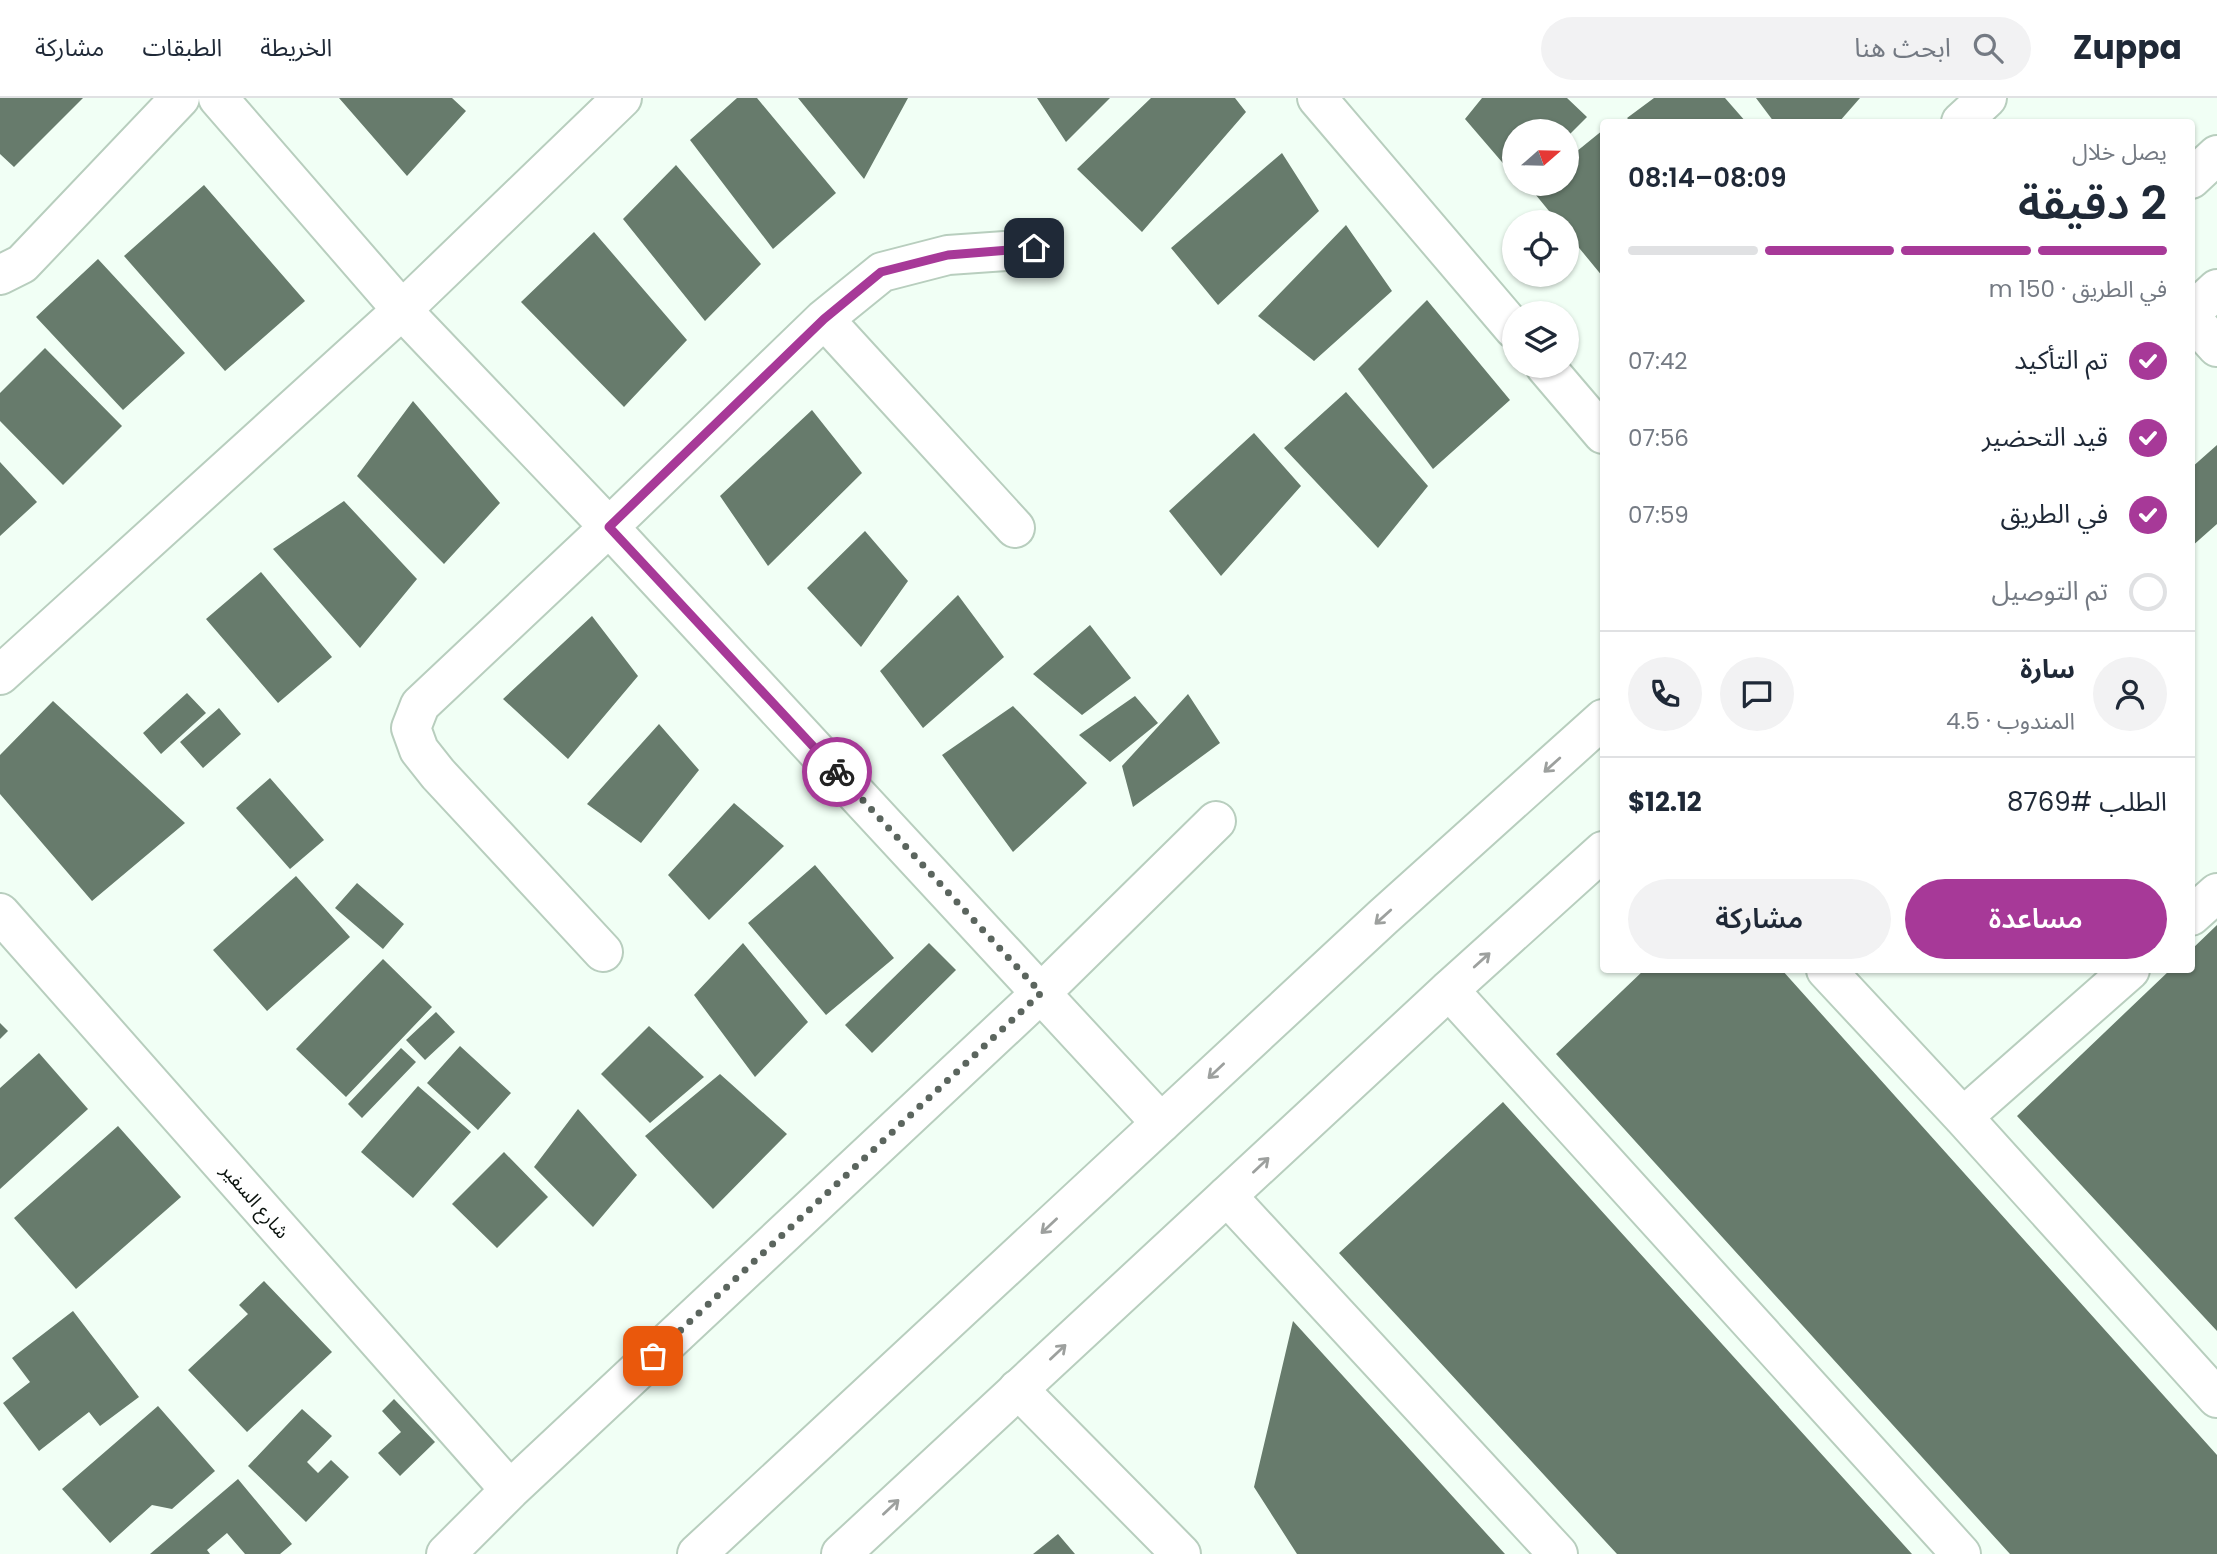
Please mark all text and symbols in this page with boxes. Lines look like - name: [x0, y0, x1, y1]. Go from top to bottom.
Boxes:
- search box: [1541, 17, 2031, 80]
- text: Zuppa: [2073, 24, 2182, 71]
- icon: search: [1969, 29, 2007, 67]
- text: ابحث هنا: [1854, 30, 1951, 66]
- text: مشاركة: [35, 31, 104, 64]
- text: الطبقات: [142, 31, 222, 64]
- text: الخريطة: [260, 31, 332, 64]
- north arrow: [1502, 119, 1578, 196]
- map controls: [1502, 119, 1579, 378]
- text: يصل خلال: [2072, 136, 2167, 168]
- text: 08:09–08:14: [1628, 160, 1787, 196]
- text: 2 دقيقة: [2018, 171, 2167, 235]
- button: locate: [1502, 210, 1579, 287]
- pin: [1004, 218, 1064, 278]
- icon: home: [1015, 229, 1053, 267]
- text: في الطريق · 150 m: [1989, 273, 2167, 305]
- button: layers: [1502, 301, 1579, 378]
- text: تم التأكيد: [2014, 342, 2108, 378]
- icon: check: [2129, 342, 2167, 380]
- text: 07:42: [1628, 345, 1688, 377]
- text: قيد التحضير: [1982, 419, 2108, 455]
- icon: check: [2129, 419, 2167, 457]
- text: 07:56: [1628, 422, 1689, 454]
- text: في الطريق: [2001, 496, 2108, 532]
- icon: check: [2129, 496, 2167, 534]
- text: 07:59: [1628, 499, 1689, 531]
- text: تم التوصيل: [1992, 573, 2108, 609]
- text: سارة: [2020, 651, 2075, 687]
- button: phone: [1628, 657, 1702, 731]
- button: chat: [1720, 657, 1794, 731]
- button: person: [2093, 657, 2167, 731]
- text: المندوب · 4.5: [1946, 705, 2075, 737]
- courier: [802, 737, 872, 807]
- icon: bike: [818, 753, 856, 791]
- one-way arrow: [1544, 756, 1561, 773]
- text: $12.12: [1628, 784, 1702, 820]
- text: الطلب #8769: [2007, 784, 2167, 820]
- button: مشاركة: [1628, 879, 1891, 959]
- button: مساعدة: [1905, 879, 2167, 959]
- one-way arrow: [1374, 909, 1392, 925]
- one-way arrow: [1473, 952, 1490, 969]
- one-way arrow: [1208, 1063, 1225, 1080]
- one-way arrow: [1252, 1156, 1269, 1173]
- street label: شارع السفير: [214, 1157, 295, 1244]
- one-way arrow: [1040, 1218, 1058, 1234]
- pin: [623, 1326, 683, 1386]
- icon: bag: [634, 1337, 672, 1375]
- one-way arrow: [1049, 1344, 1066, 1361]
- one-way arrow: [882, 1499, 899, 1516]

